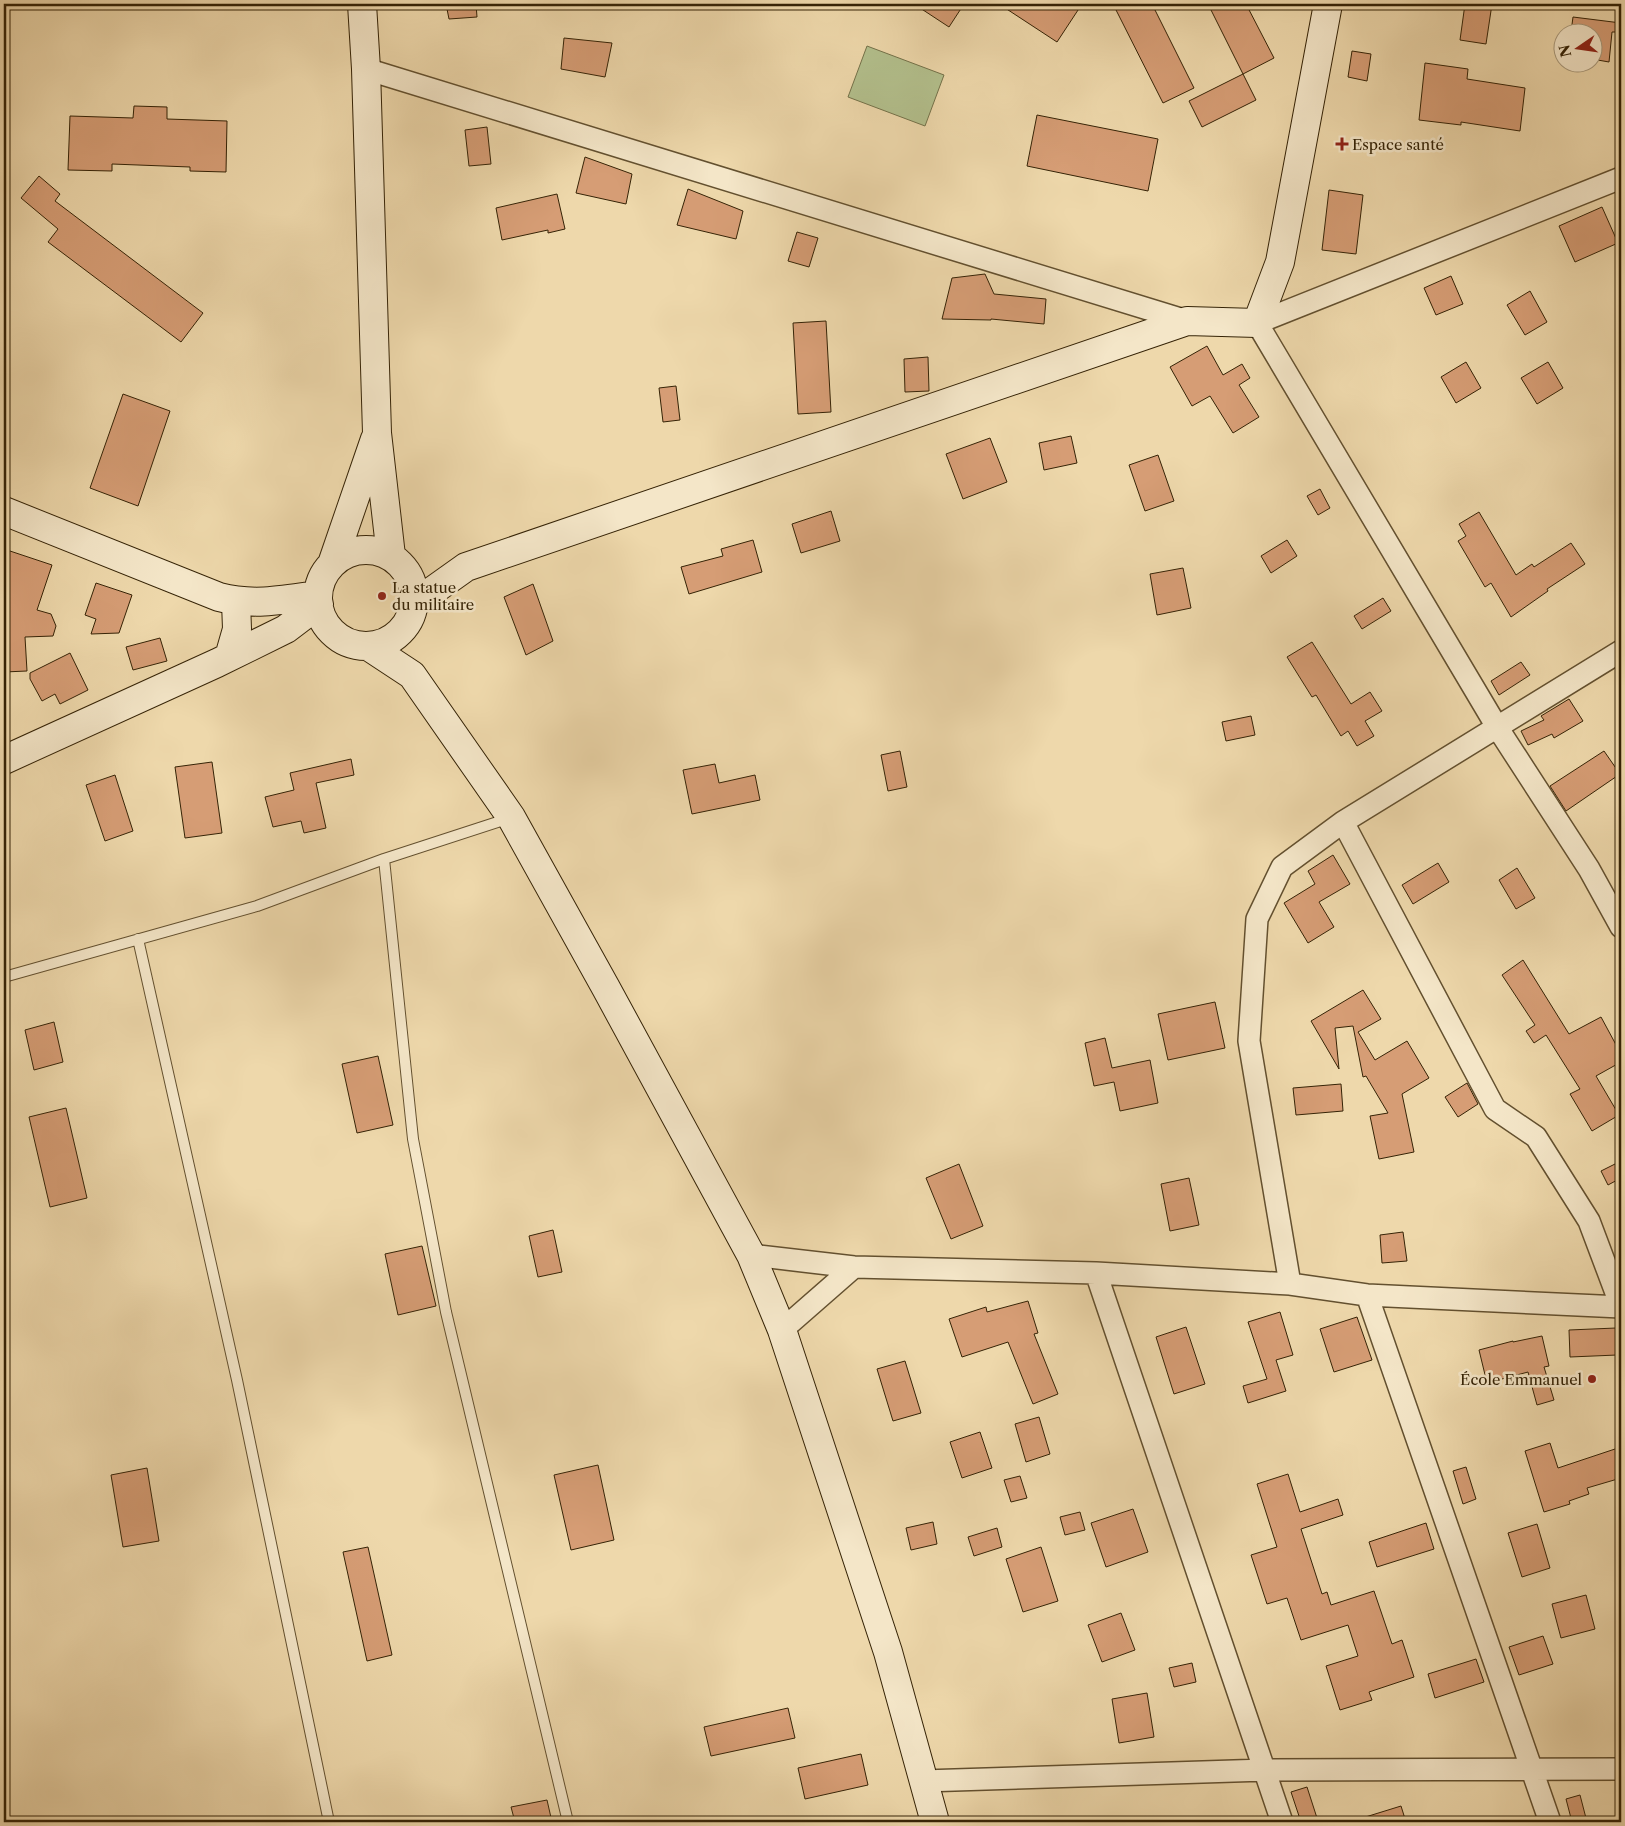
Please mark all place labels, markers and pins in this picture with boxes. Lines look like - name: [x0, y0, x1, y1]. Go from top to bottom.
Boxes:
- place label: Espace santé: [1352, 135, 1444, 154]
- marker: Espace santé: [1336, 138, 1348, 150]
- place label: La statue du militaire: [392, 578, 474, 614]
- marker: La statue du militaire: [376, 590, 388, 602]
- place label: École Emmanuel: [1460, 1370, 1583, 1389]
- marker: École Emmanuel: [1586, 1373, 1598, 1385]

